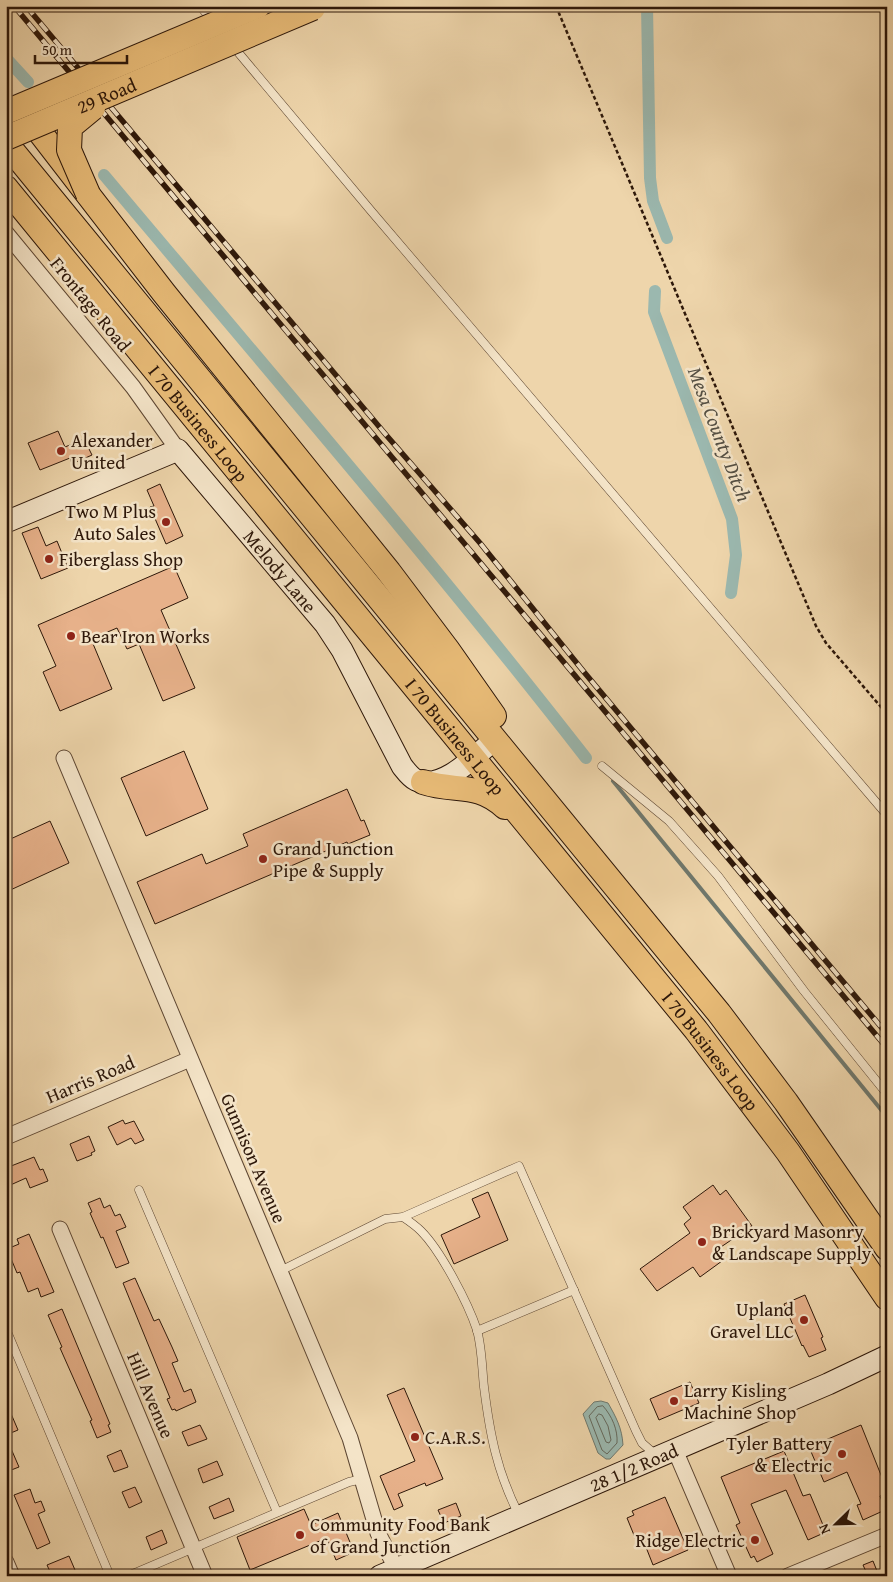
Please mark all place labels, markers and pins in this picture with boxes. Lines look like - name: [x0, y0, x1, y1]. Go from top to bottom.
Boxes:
- place label: Alexander United: [71, 426, 153, 476]
- marker: Alexander United: [55, 445, 67, 457]
- place label: Two M Plus Auto Sales: [65, 497, 156, 547]
- marker: Two M Plus Auto Sales: [160, 516, 172, 528]
- place label: Fiberglass Shop: [59, 545, 183, 573]
- marker: Fiberglass Shop: [43, 553, 55, 565]
- place label: Bear Iron Works: [81, 622, 210, 650]
- marker: Bear Iron Works: [65, 630, 77, 642]
- place label: Grand Junction Pipe & Supply: [273, 834, 394, 884]
- marker: Grand Junction Pipe & Supply: [257, 853, 269, 865]
- place label: Brickyard Masonry & Landscape Supply: [712, 1217, 872, 1267]
- marker: Brickyard Masonry & Landscape Supply: [696, 1236, 708, 1248]
- place label: Upland Gravel LLC: [710, 1295, 795, 1345]
- marker: Upland Gravel LLC: [798, 1314, 810, 1326]
- place label: Larry Kisling Machine Shop: [684, 1376, 796, 1426]
- marker: Larry Kisling Machine Shop: [668, 1395, 680, 1407]
- place label: C.A.R.S.: [425, 1423, 486, 1451]
- place label: Tyler Battery & Electric: [726, 1429, 833, 1479]
- marker: C.A.R.S.: [409, 1431, 421, 1443]
- marker: Tyler Battery & Electric: [836, 1448, 848, 1460]
- place label: Community Food Bank of Grand Junction: [310, 1510, 490, 1560]
- place label: Ridge Electric: [635, 1526, 745, 1554]
- marker: Community Food Bank of Grand Junction: [294, 1529, 306, 1541]
- marker: Ridge Electric: [749, 1534, 761, 1546]

